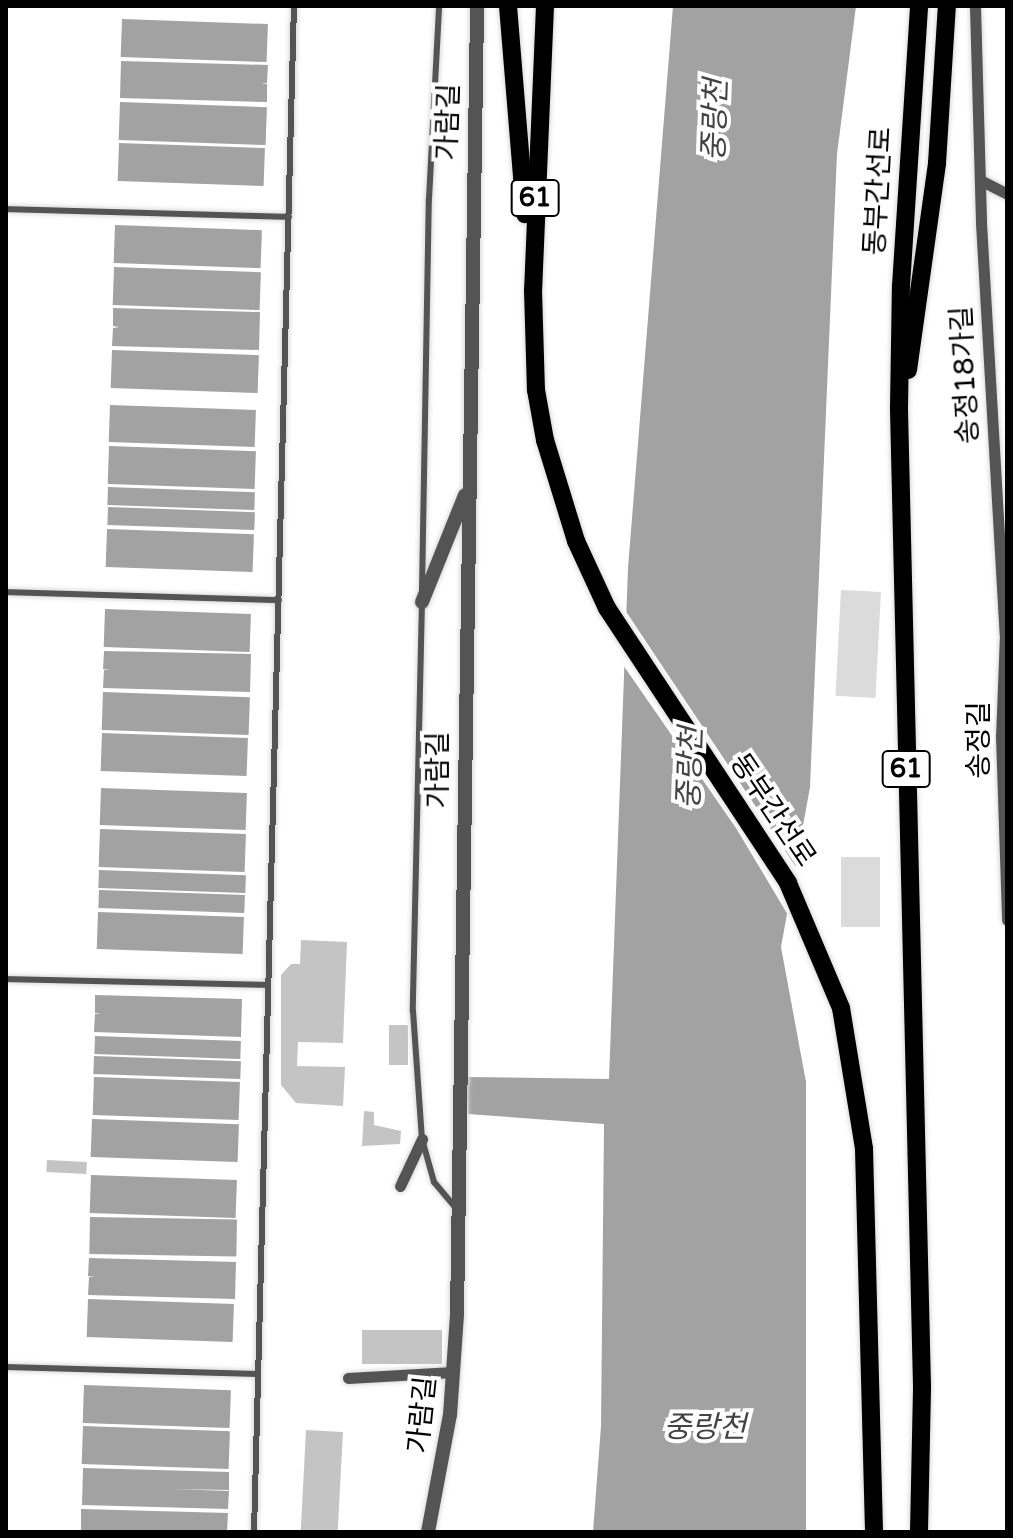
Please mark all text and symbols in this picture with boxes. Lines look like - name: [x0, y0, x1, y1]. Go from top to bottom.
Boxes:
- water label: 중랑천: [697, 78, 735, 162]
- street label: 가람길: [430, 83, 466, 161]
- street label: 동부간선로: [858, 126, 898, 256]
- road number: 61: [509, 176, 561, 220]
- street label: 송정18가길: [945, 305, 985, 445]
- street label: 송정길: [962, 701, 996, 779]
- water label: 중랑천: [672, 726, 710, 810]
- street label: 가람길: [421, 731, 455, 809]
- street label: 동부간선로: [723, 747, 823, 873]
- road number: 61: [880, 747, 932, 791]
- street label: 가람길: [401, 1375, 443, 1455]
- water label: 중랑천: [664, 1410, 746, 1446]

